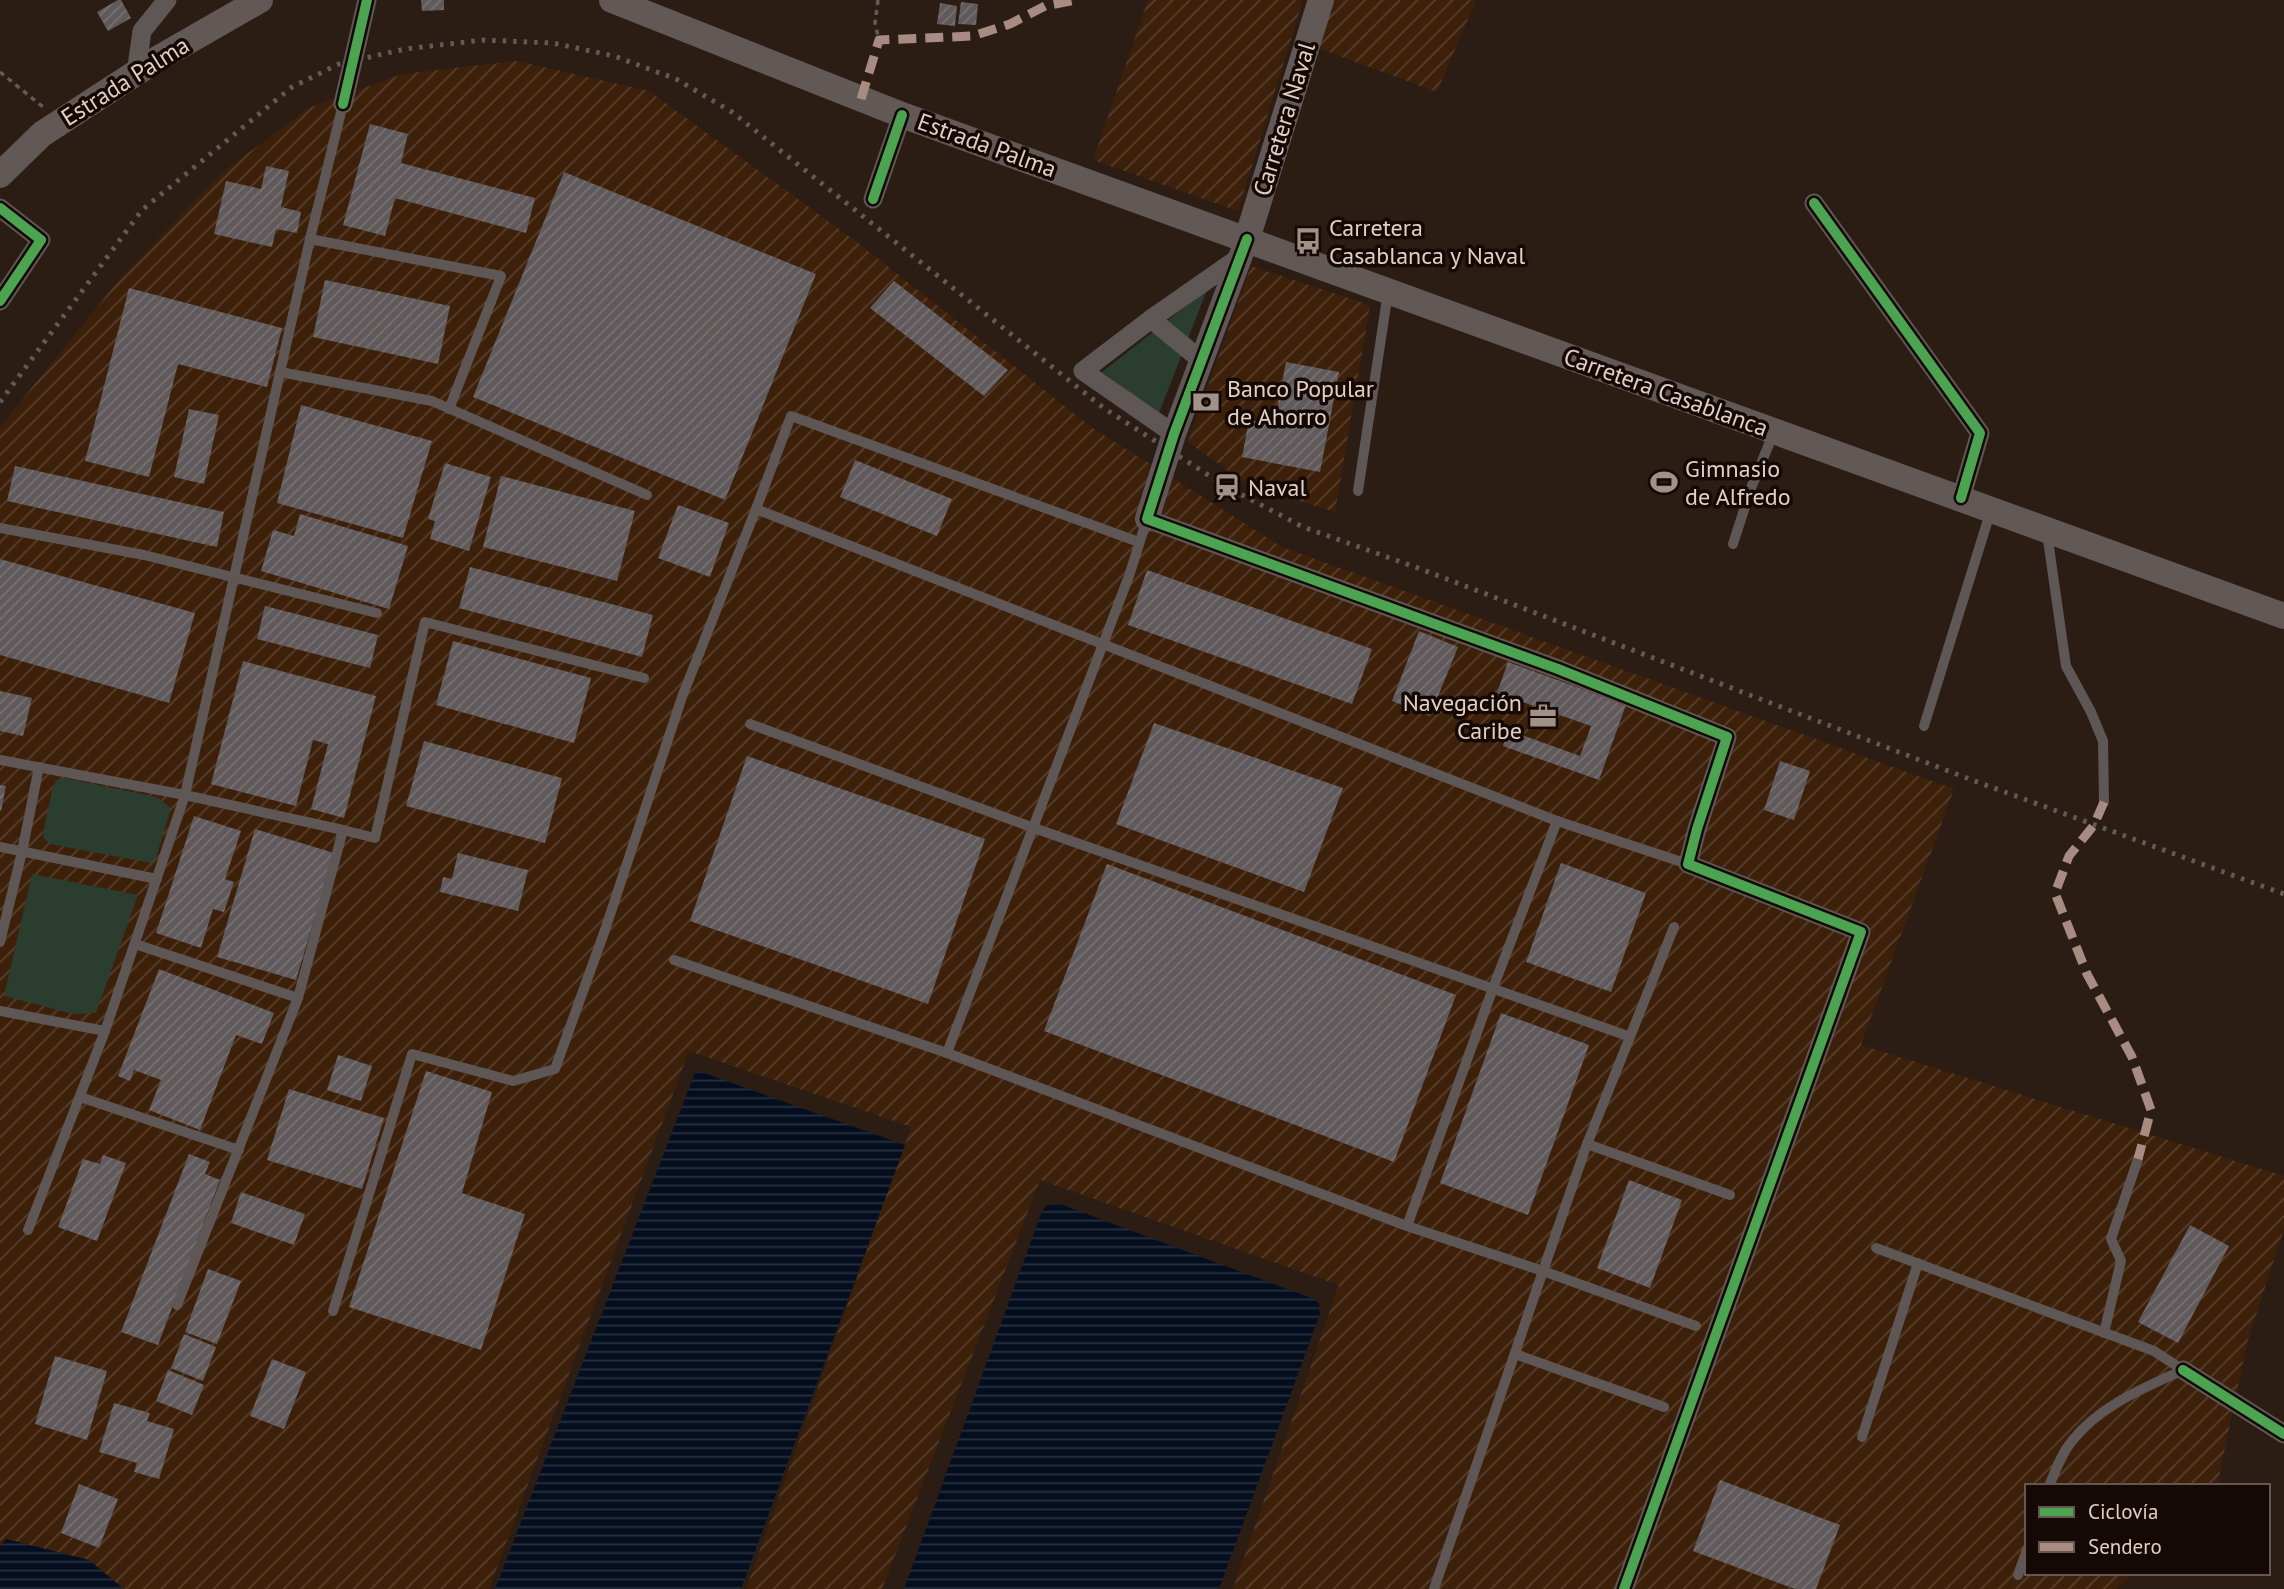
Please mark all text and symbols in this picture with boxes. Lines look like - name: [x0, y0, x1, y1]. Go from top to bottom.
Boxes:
- street label: Estrada Palma: [55, 29, 195, 133]
- street label: Carretera Naval: [1246, 39, 1322, 199]
- street label: Estrada Palma: [913, 106, 1061, 184]
- place label: Carretera Casablanca y Naval: [1329, 212, 1525, 271]
- bus stop icon: Carretera Casablanca y Naval: [1293, 226, 1323, 256]
- street label: Carretera Casablanca: [1560, 341, 1772, 443]
- place label: Banco Popular de Ahorro: [1227, 373, 1374, 432]
- bank icon: Banco Popular de Ahorro: [1191, 387, 1221, 417]
- place label: Gimnasio de Alfredo: [1685, 453, 1791, 512]
- sports icon: Gimnasio de Alfredo: [1649, 467, 1679, 497]
- station icon: Naval: [1212, 472, 1242, 502]
- place label: Naval: [1248, 472, 1307, 503]
- place label: Navegación Caribe: [1403, 687, 1522, 746]
- office icon: Navegación Caribe: [1528, 701, 1558, 731]
- legend: [2025, 1484, 2270, 1575]
- text: Ciclovía: [2088, 1498, 2158, 1525]
- text: Sendero: [2088, 1533, 2162, 1560]

